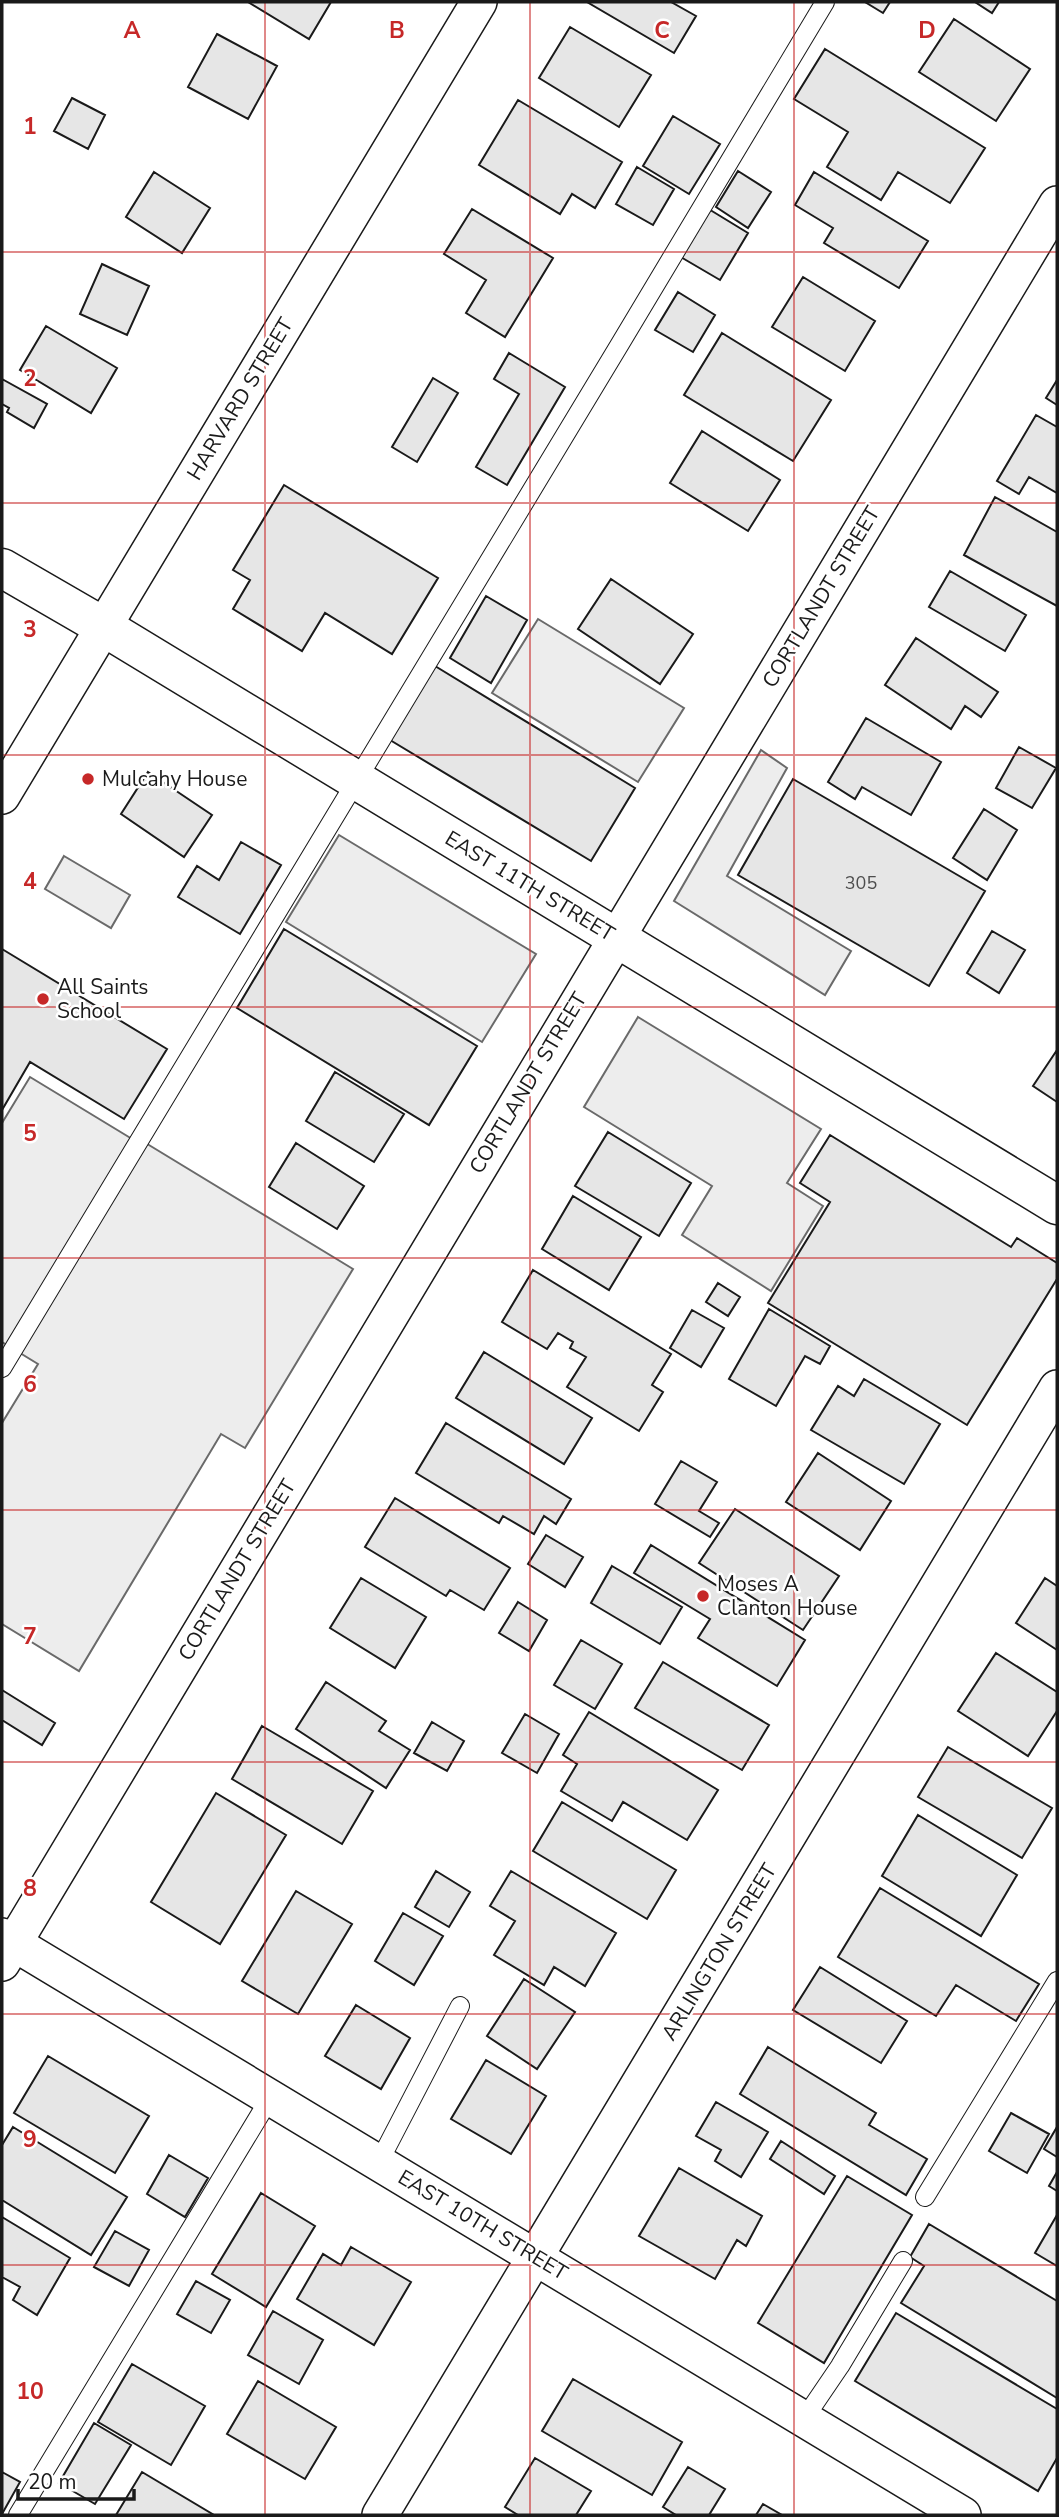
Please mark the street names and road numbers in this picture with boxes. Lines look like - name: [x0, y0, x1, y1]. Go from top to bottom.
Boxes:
- street label: HARVARD STREET: [180, 312, 300, 485]
- street label: CORTLANDT STREET: [756, 501, 886, 693]
- street label: EAST 11TH STREET: [440, 824, 620, 948]
- street label: CORTLANDT STREET: [463, 987, 593, 1179]
- street label: CORTLANDT STREET: [172, 1474, 302, 1666]
- street label: ARLINGTON STREET: [655, 1858, 783, 2046]
- street label: EAST 10TH STREET: [393, 2163, 573, 2287]

